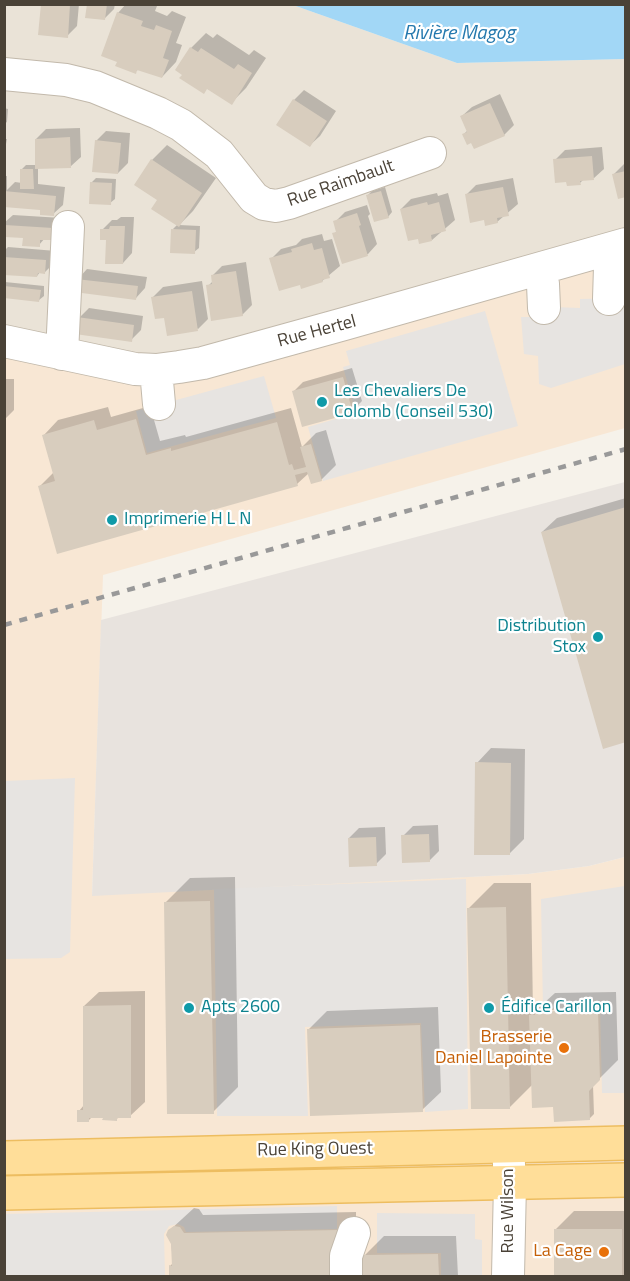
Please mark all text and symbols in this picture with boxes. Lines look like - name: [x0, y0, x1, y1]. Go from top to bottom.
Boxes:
- water label: Rivière Magog: [403, 22, 515, 46]
- street label: Rue Raimbault: [285, 156, 397, 212]
- street label: Rue Hertel: [275, 311, 359, 353]
- place label: Les Chevaliers De Colomb (Conseil 530): [334, 381, 493, 424]
- marker: Les Chevaliers De Colomb (Conseil 530): [315, 395, 329, 409]
- place label: Imprimerie H L N: [124, 509, 251, 531]
- marker: Imprimerie H L N: [105, 513, 119, 527]
- place label: Distribution Stox: [497, 616, 586, 658]
- marker: Distribution Stox: [591, 630, 605, 644]
- place label: Apts 2600: [201, 997, 280, 1019]
- place label: Édifice Carillon: [501, 997, 611, 1019]
- marker: Apts 2600: [182, 1001, 196, 1015]
- marker: Édifice Carillon: [482, 1001, 496, 1015]
- place label: Brasserie Daniel Lapointe: [435, 1027, 552, 1070]
- marker: Brasserie Daniel Lapointe: [557, 1041, 571, 1055]
- street label: Rue King Ouest: [257, 1138, 373, 1162]
- street label: Rue Wilson: [498, 1168, 520, 1254]
- place label: La Cage: [533, 1241, 592, 1263]
- marker: La Cage: [597, 1245, 611, 1259]

